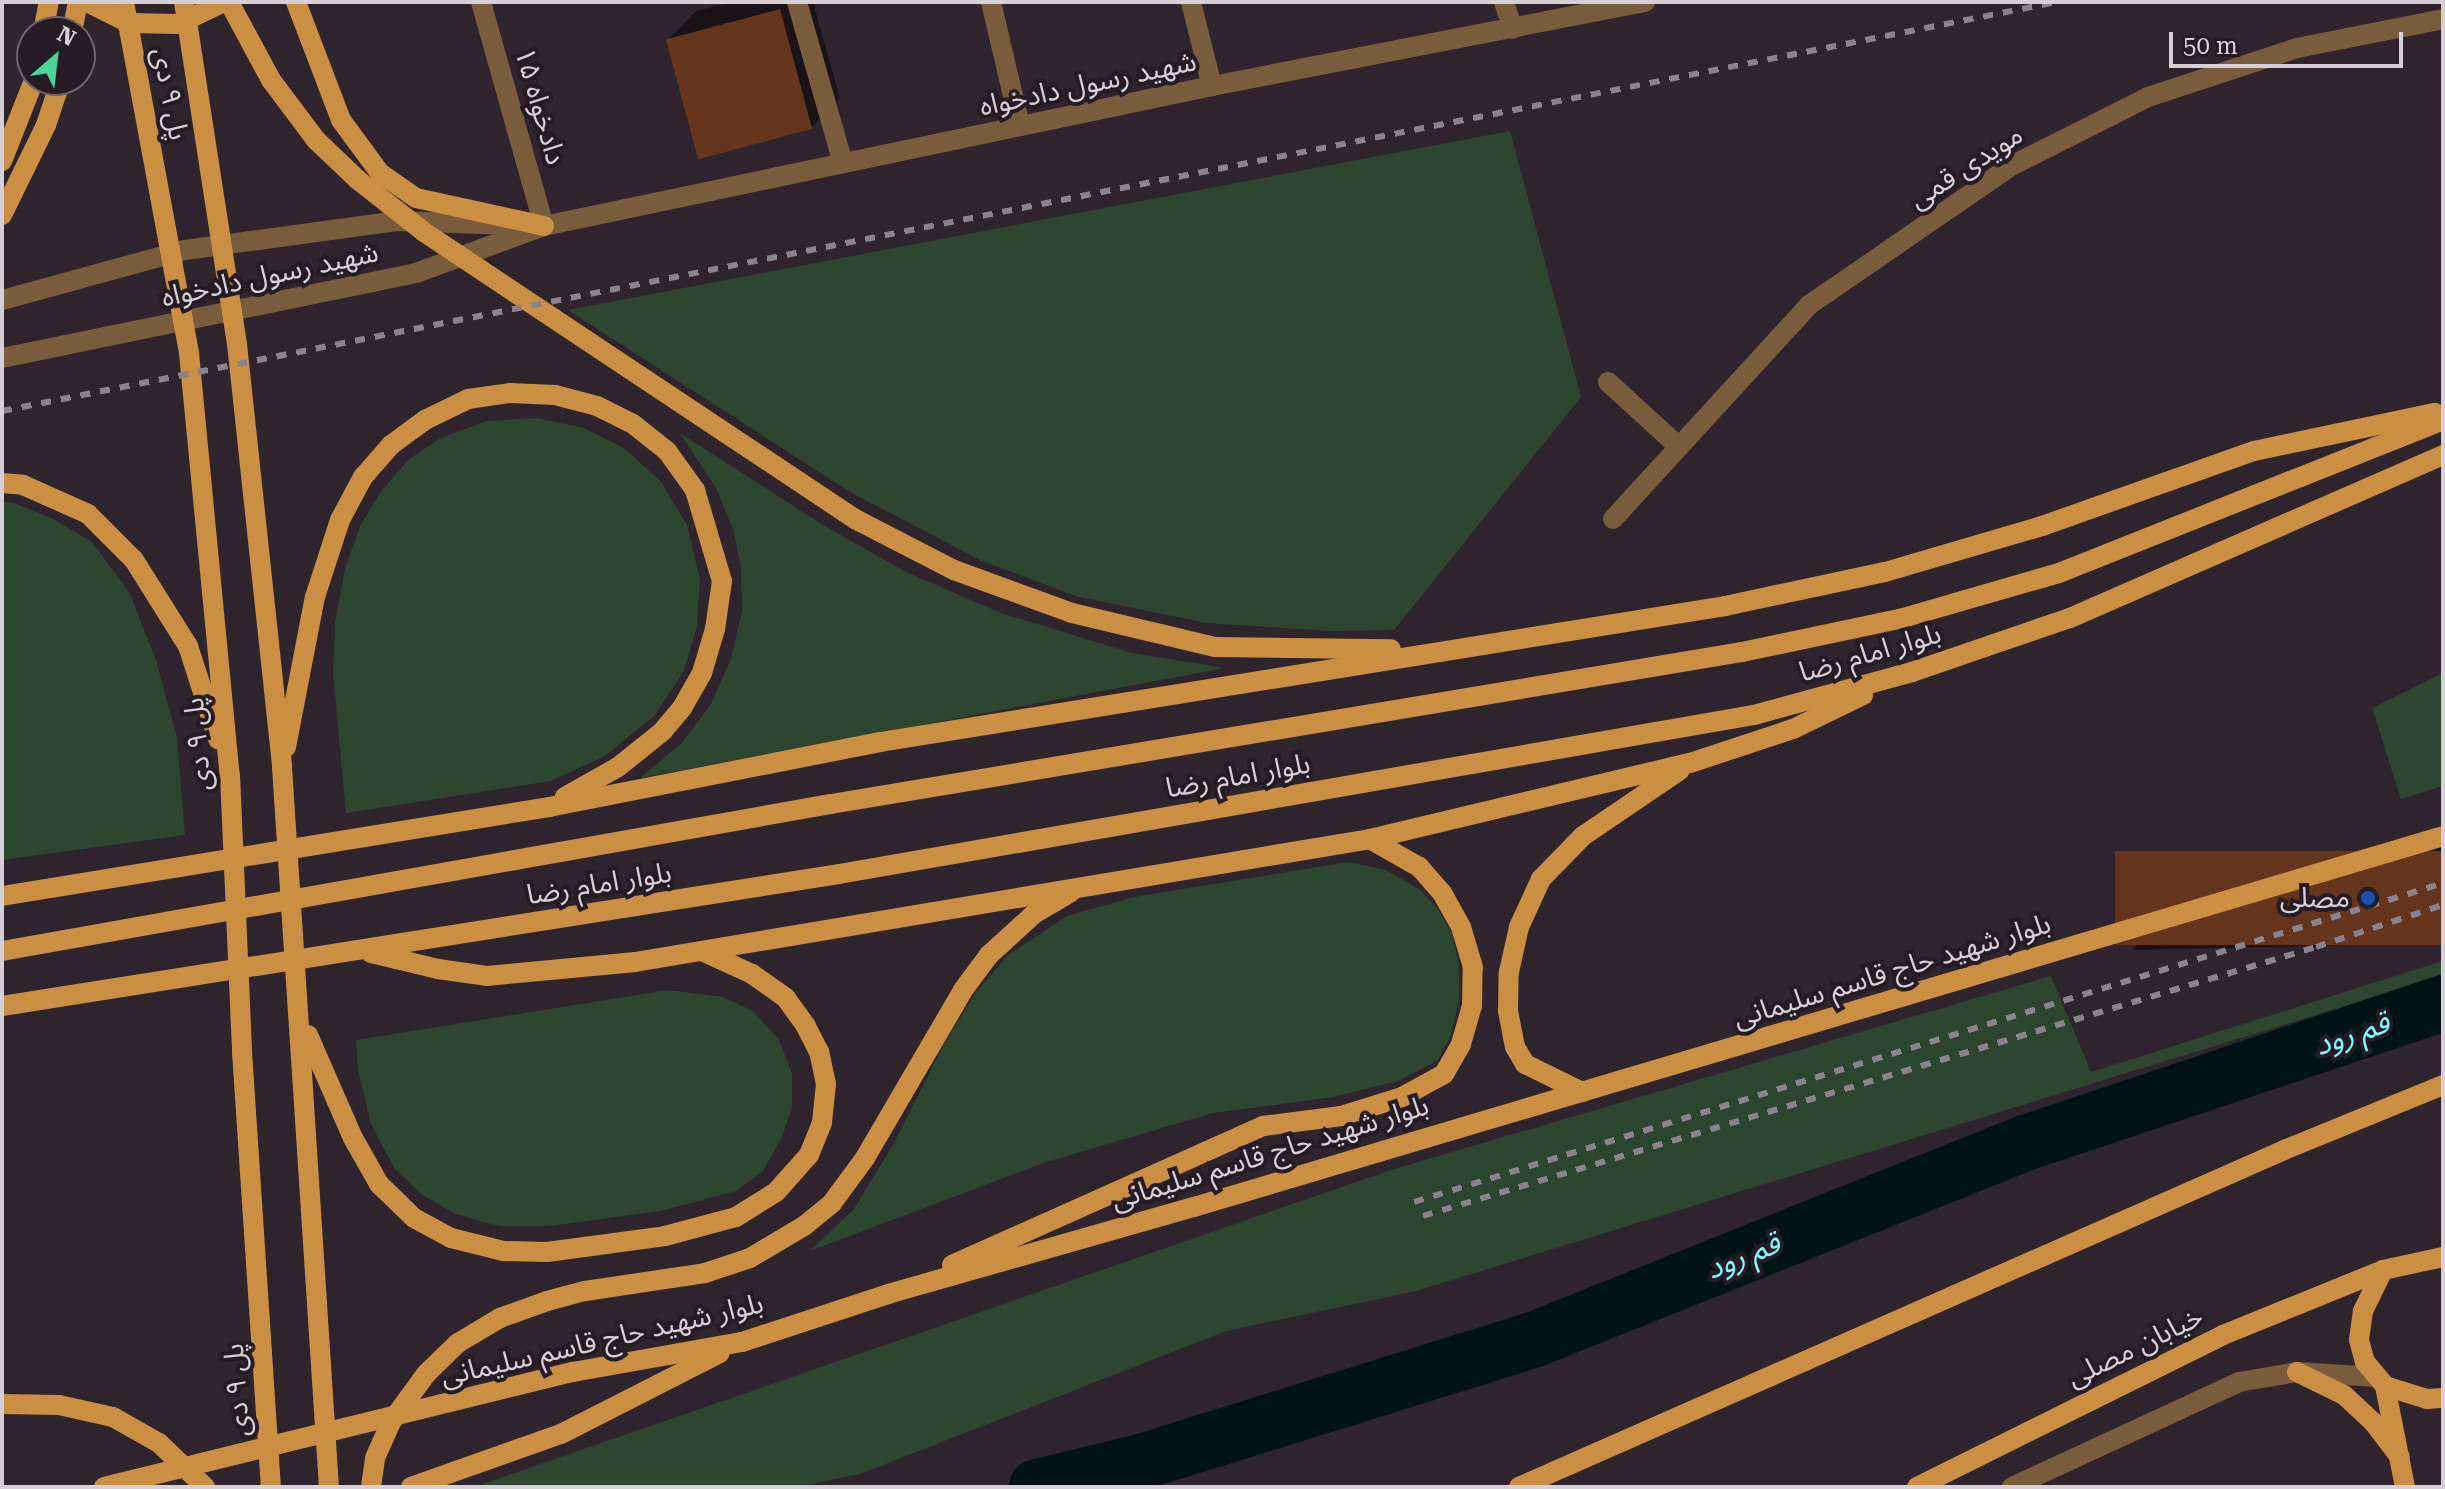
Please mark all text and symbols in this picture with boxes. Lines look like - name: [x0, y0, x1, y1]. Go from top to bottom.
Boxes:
- north arrow: [16, 16, 96, 96]
- scale bar: [2173, 16, 2407, 66]
- text: N: [53, 21, 80, 51]
- text: 50 m: [2183, 32, 2238, 60]
- street label: دادخواه ۱۵: [507, 44, 573, 168]
- street label: پل ۹ دی: [145, 45, 195, 143]
- street label: شهید رسول دادخواه: [977, 45, 1199, 123]
- street label: مویدی قمی: [1903, 118, 2029, 216]
- street label: شهید رسول دادخواه: [159, 236, 381, 314]
- street label: بلوار امام رضا: [1795, 617, 1945, 689]
- street label: پل ۹ دی: [177, 696, 219, 792]
- street label: بلوار امام رضا: [1163, 747, 1313, 805]
- street label: بلوار امام رضا: [524, 856, 674, 912]
- place label: مصلی: [2280, 881, 2350, 915]
- marker: مصلی: [2357, 887, 2379, 909]
- street label: بلوار شهید حاج قاسم سلیمانی: [1729, 907, 2055, 1035]
- water label: قم رود: [2310, 1005, 2394, 1063]
- street label: بلوار شهید حاج قاسم سلیمانی: [1107, 1089, 1433, 1217]
- water label: قم رود: [1701, 1225, 1785, 1287]
- street label: بلوار شهید حاج قاسم سلیمانی: [437, 1287, 767, 1393]
- street label: خیابان مصلی: [2061, 1300, 2209, 1394]
- street label: پل ۹ دی: [217, 1342, 257, 1438]

